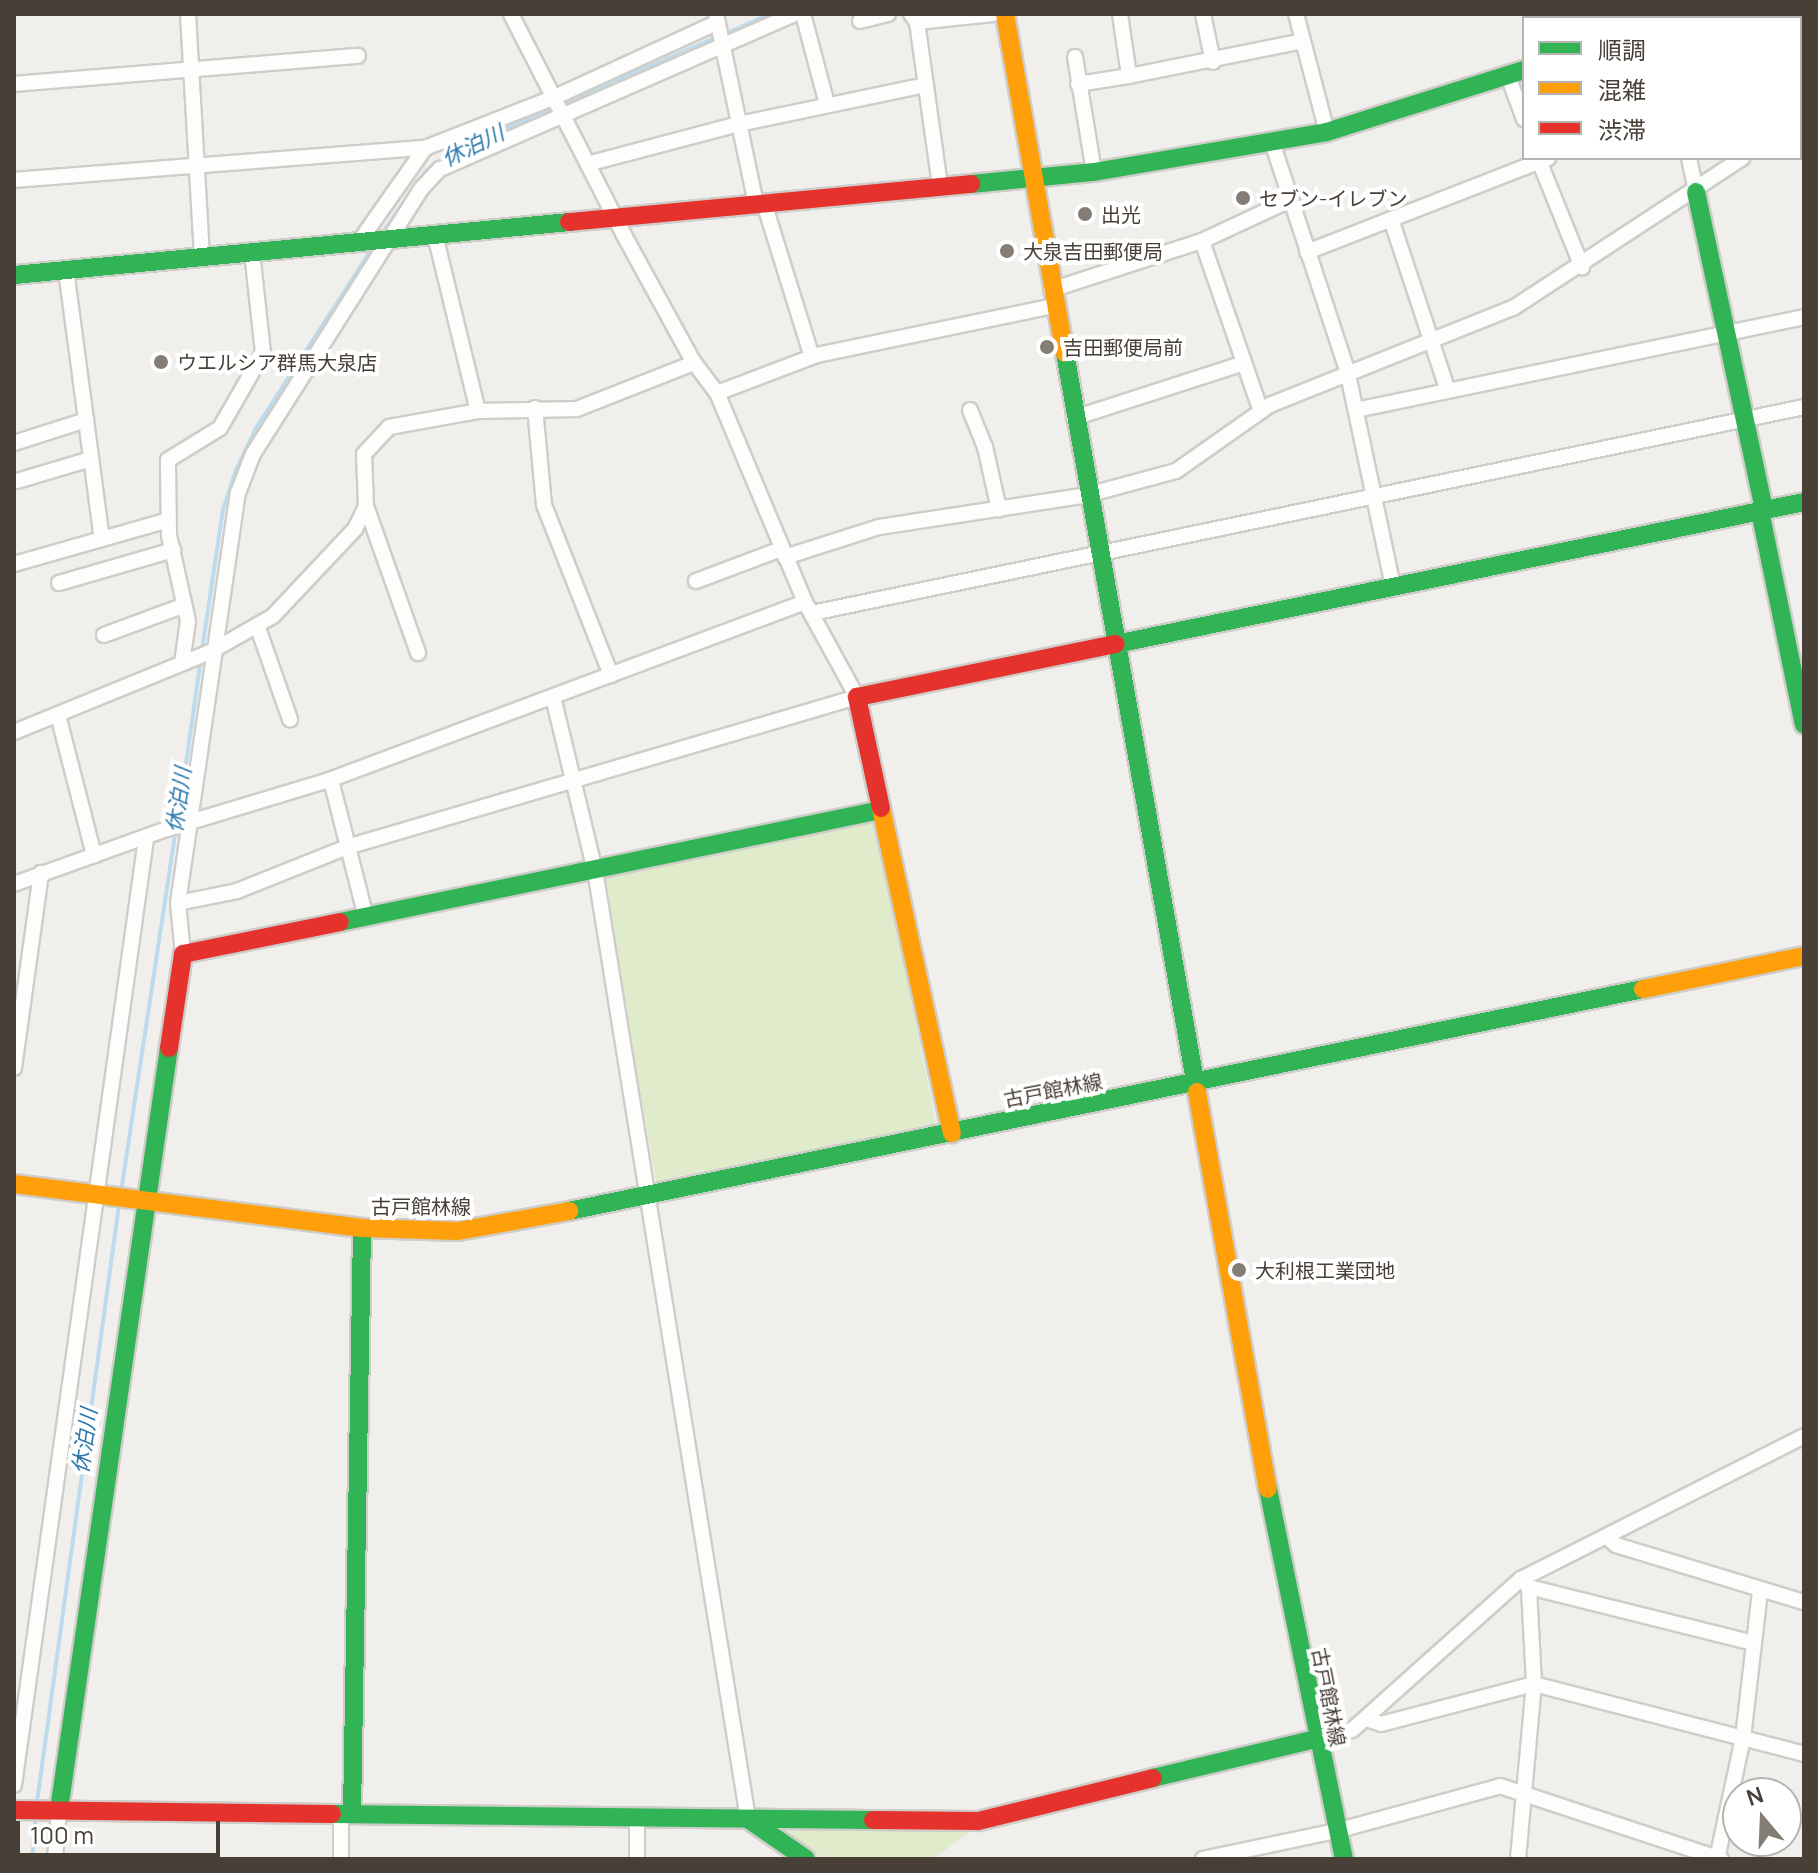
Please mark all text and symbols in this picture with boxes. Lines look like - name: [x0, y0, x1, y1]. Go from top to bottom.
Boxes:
- legend: [1522, 16, 1802, 160]
- text: 順調: [1598, 33, 1646, 66]
- text: 混雑: [1598, 73, 1646, 106]
- text: 渋滞: [1598, 113, 1646, 146]
- water label: 休泊川: [438, 120, 508, 172]
- place label: セブン-イレブン: [1259, 186, 1407, 210]
- marker: セブン-イレブン: [1234, 189, 1252, 207]
- place label: 出光: [1101, 202, 1141, 226]
- marker: 出光: [1076, 205, 1094, 223]
- place label: 大泉吉田郵便局: [1023, 239, 1163, 263]
- marker: 大泉吉田郵便局: [998, 242, 1016, 260]
- place label: 吉田郵便局前: [1063, 335, 1183, 359]
- marker: 吉田郵便局前: [1038, 338, 1056, 356]
- place label: ウエルシア群馬大泉店: [177, 350, 377, 374]
- marker: ウエルシア群馬大泉店: [152, 353, 170, 371]
- water label: 休泊川: [161, 765, 197, 835]
- street label: 古戸館林線: [1002, 1069, 1104, 1111]
- street label: 古戸館林線: [371, 1194, 471, 1218]
- place label: 大利根工業団地: [1255, 1258, 1395, 1282]
- marker: 大利根工業団地: [1230, 1261, 1248, 1279]
- water label: 休泊川: [67, 1406, 103, 1476]
- street label: 古戸館林線: [1308, 1646, 1350, 1748]
- north arrow: [1722, 1777, 1802, 1857]
- text: N: [1742, 1779, 1767, 1813]
- scale bar: [20, 1805, 224, 1855]
- text: 100 m: [30, 1818, 94, 1851]

